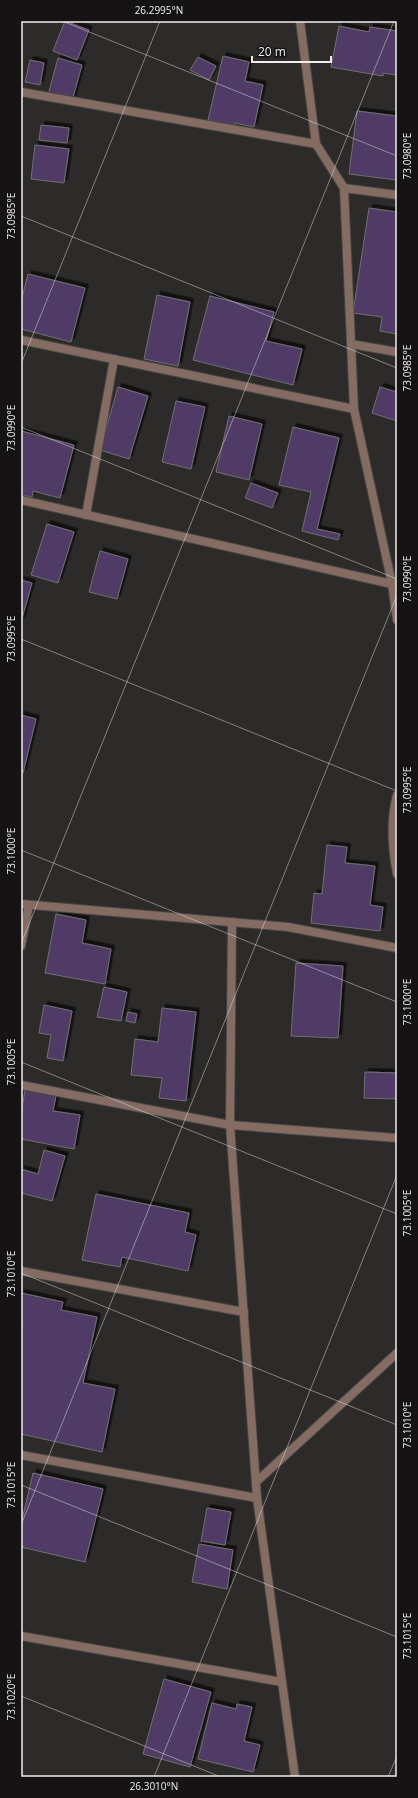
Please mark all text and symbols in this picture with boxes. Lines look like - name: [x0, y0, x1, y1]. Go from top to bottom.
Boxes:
- text: 26.2995°N: [135, 3, 183, 17]
- scale bar: [252, 38, 331, 64]
- text: 20 m: [258, 43, 286, 60]
- text: 73.0980°E: [400, 133, 414, 179]
- text: 73.0985°E: [4, 193, 18, 239]
- text: 73.0985°E: [400, 345, 414, 391]
- text: 73.0990°E: [4, 405, 18, 451]
- text: 73.0990°E: [400, 556, 414, 602]
- text: 73.0995°E: [4, 616, 18, 662]
- text: 73.0995°E: [400, 767, 414, 813]
- text: 73.1000°E: [4, 828, 18, 874]
- text: 73.1000°E: [400, 979, 414, 1025]
- text: 73.1005°E: [4, 1039, 18, 1085]
- text: 73.1005°E: [400, 1190, 414, 1236]
- text: 73.1010°E: [4, 1251, 18, 1297]
- text: 73.1010°E: [400, 1402, 414, 1448]
- text: 73.1015°E: [4, 1462, 18, 1508]
- text: 73.1015°E: [400, 1613, 414, 1659]
- text: 73.1020°E: [4, 1674, 18, 1720]
- text: 26.3010°N: [130, 1779, 178, 1793]

